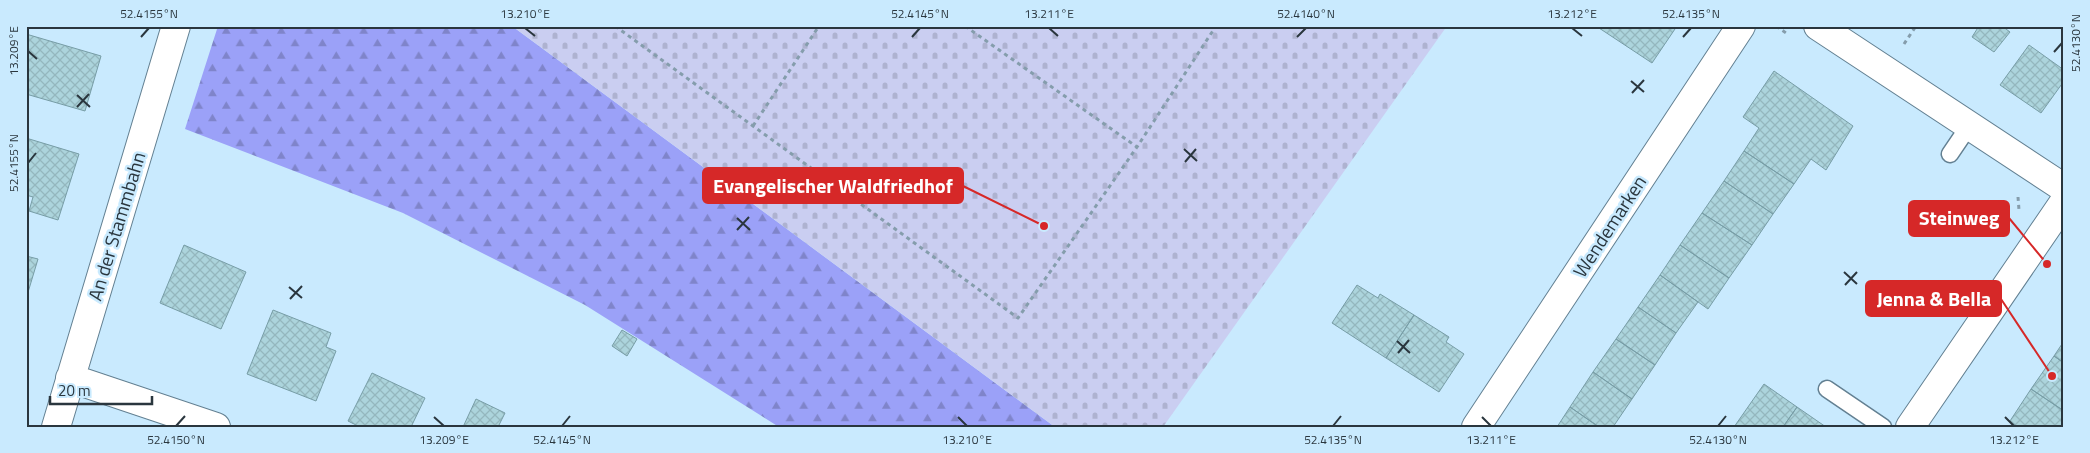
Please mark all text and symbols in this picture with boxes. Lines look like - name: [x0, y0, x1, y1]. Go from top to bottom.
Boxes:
- text: 52.4155°N: [120, 4, 178, 23]
- text: 13.210°E: [500, 4, 550, 23]
- text: 52.4145°N: [891, 4, 949, 23]
- text: 13.211°E: [1024, 4, 1074, 23]
- text: 52.4140°N: [1277, 4, 1335, 23]
- text: 13.212°E: [1547, 4, 1597, 23]
- text: 52.4135°N: [1662, 4, 1720, 23]
- text: 52.4130°N: [2066, 14, 2085, 72]
- text: 13.209°E: [4, 26, 23, 76]
- text: 52.4155°N: [4, 134, 23, 192]
- street label: An der Stammbahn: [80, 148, 152, 304]
- callout: Evangelischer Waldfriedhof: [703, 168, 963, 203]
- street label: Wendemarken: [1565, 169, 1653, 283]
- text: Evangelischer Waldfriedhof: [713, 170, 953, 201]
- callout: Steinweg: [1909, 201, 2009, 236]
- text: Steinweg: [1919, 202, 2000, 233]
- callout: Jenna & Bella: [1866, 281, 2001, 316]
- text: Jenna & Bella: [1877, 283, 1991, 314]
- scale bar: [50, 373, 152, 405]
- text: 20 m: [58, 379, 91, 402]
- text: 52.4150°N: [147, 430, 205, 449]
- text: 13.209°E: [419, 430, 469, 449]
- text: 52.4145°N: [533, 430, 591, 449]
- text: 13.210°E: [942, 430, 992, 449]
- text: 52.4135°N: [1304, 430, 1362, 449]
- text: 13.211°E: [1466, 430, 1516, 449]
- text: 52.4130°N: [1689, 430, 1747, 449]
- text: 13.212°E: [1989, 430, 2039, 449]

